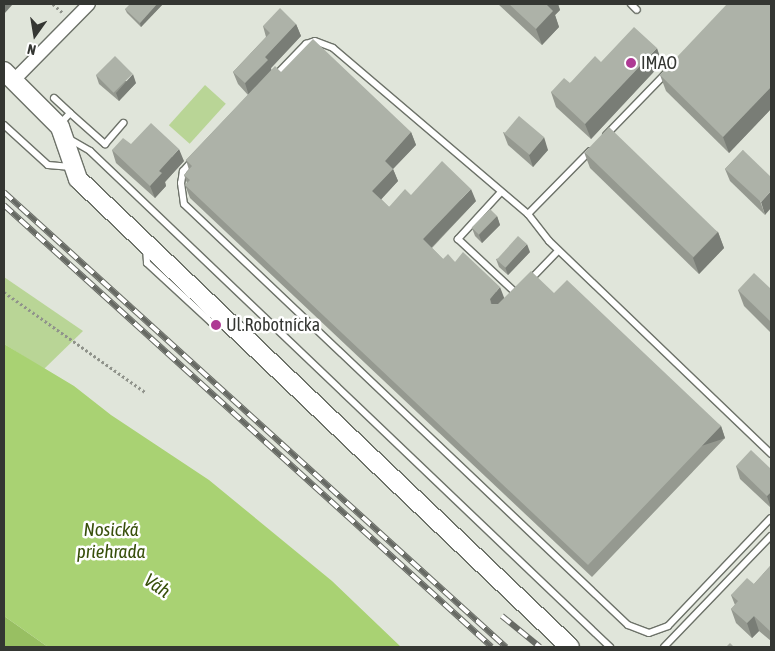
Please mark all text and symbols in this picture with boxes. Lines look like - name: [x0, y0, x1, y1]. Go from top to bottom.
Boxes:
- north arrow: [10, 10, 60, 60]
- text: N: [26, 41, 37, 58]
- place label: IMAO: [641, 52, 677, 74]
- marker: IMAO: [625, 57, 637, 69]
- place label: Ul.Robotnícka: [226, 314, 320, 336]
- marker: Ul.Robotnícka: [210, 319, 222, 331]
- water label: Nosická priehrada: [77, 519, 145, 563]
- water label: Váh: [139, 569, 175, 603]

